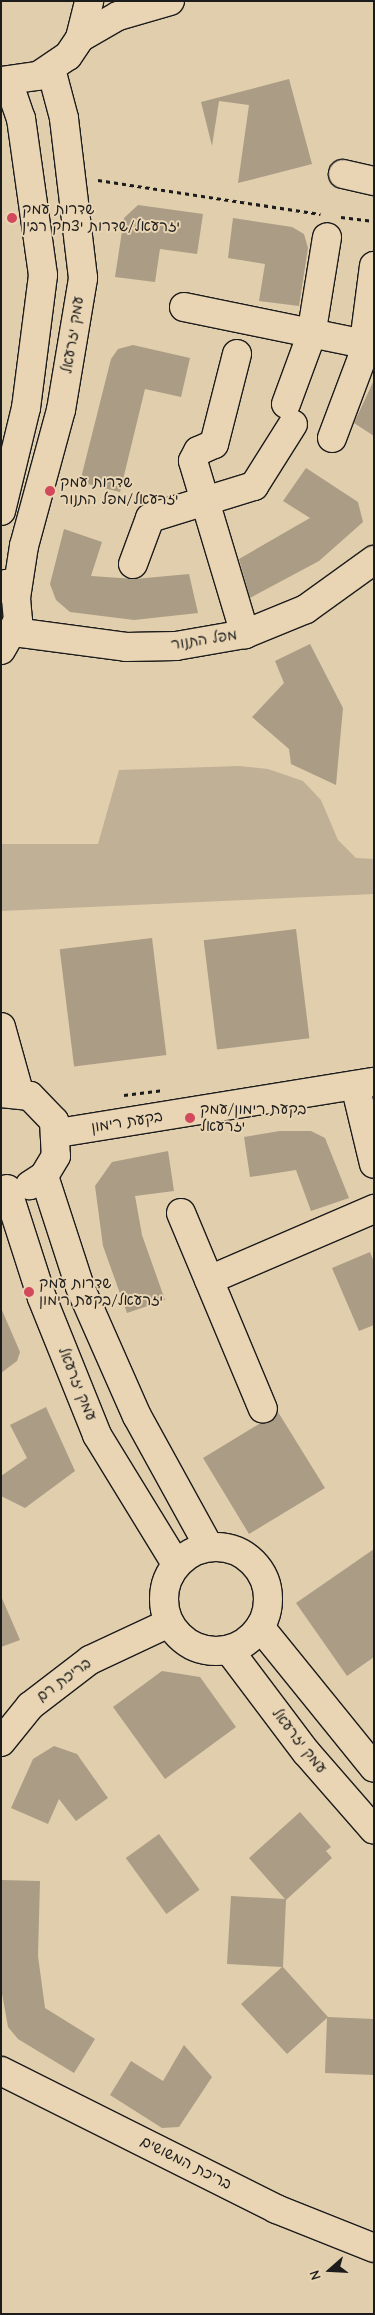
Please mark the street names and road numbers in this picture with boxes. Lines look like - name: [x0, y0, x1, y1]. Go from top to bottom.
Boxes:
- street label: עמק יזרעאל: [58, 295, 88, 375]
- street label: מפל התנור: [170, 626, 238, 654]
- street label: בקעת רימון: [90, 1107, 164, 1137]
- street label: עמק יזרעאל: [54, 1344, 100, 1424]
- street label: בריכת רם: [33, 1654, 95, 1706]
- street label: עמק יזרעאל: [268, 1705, 330, 1777]
- street label: בריכת המשושים: [137, 2132, 235, 2194]

